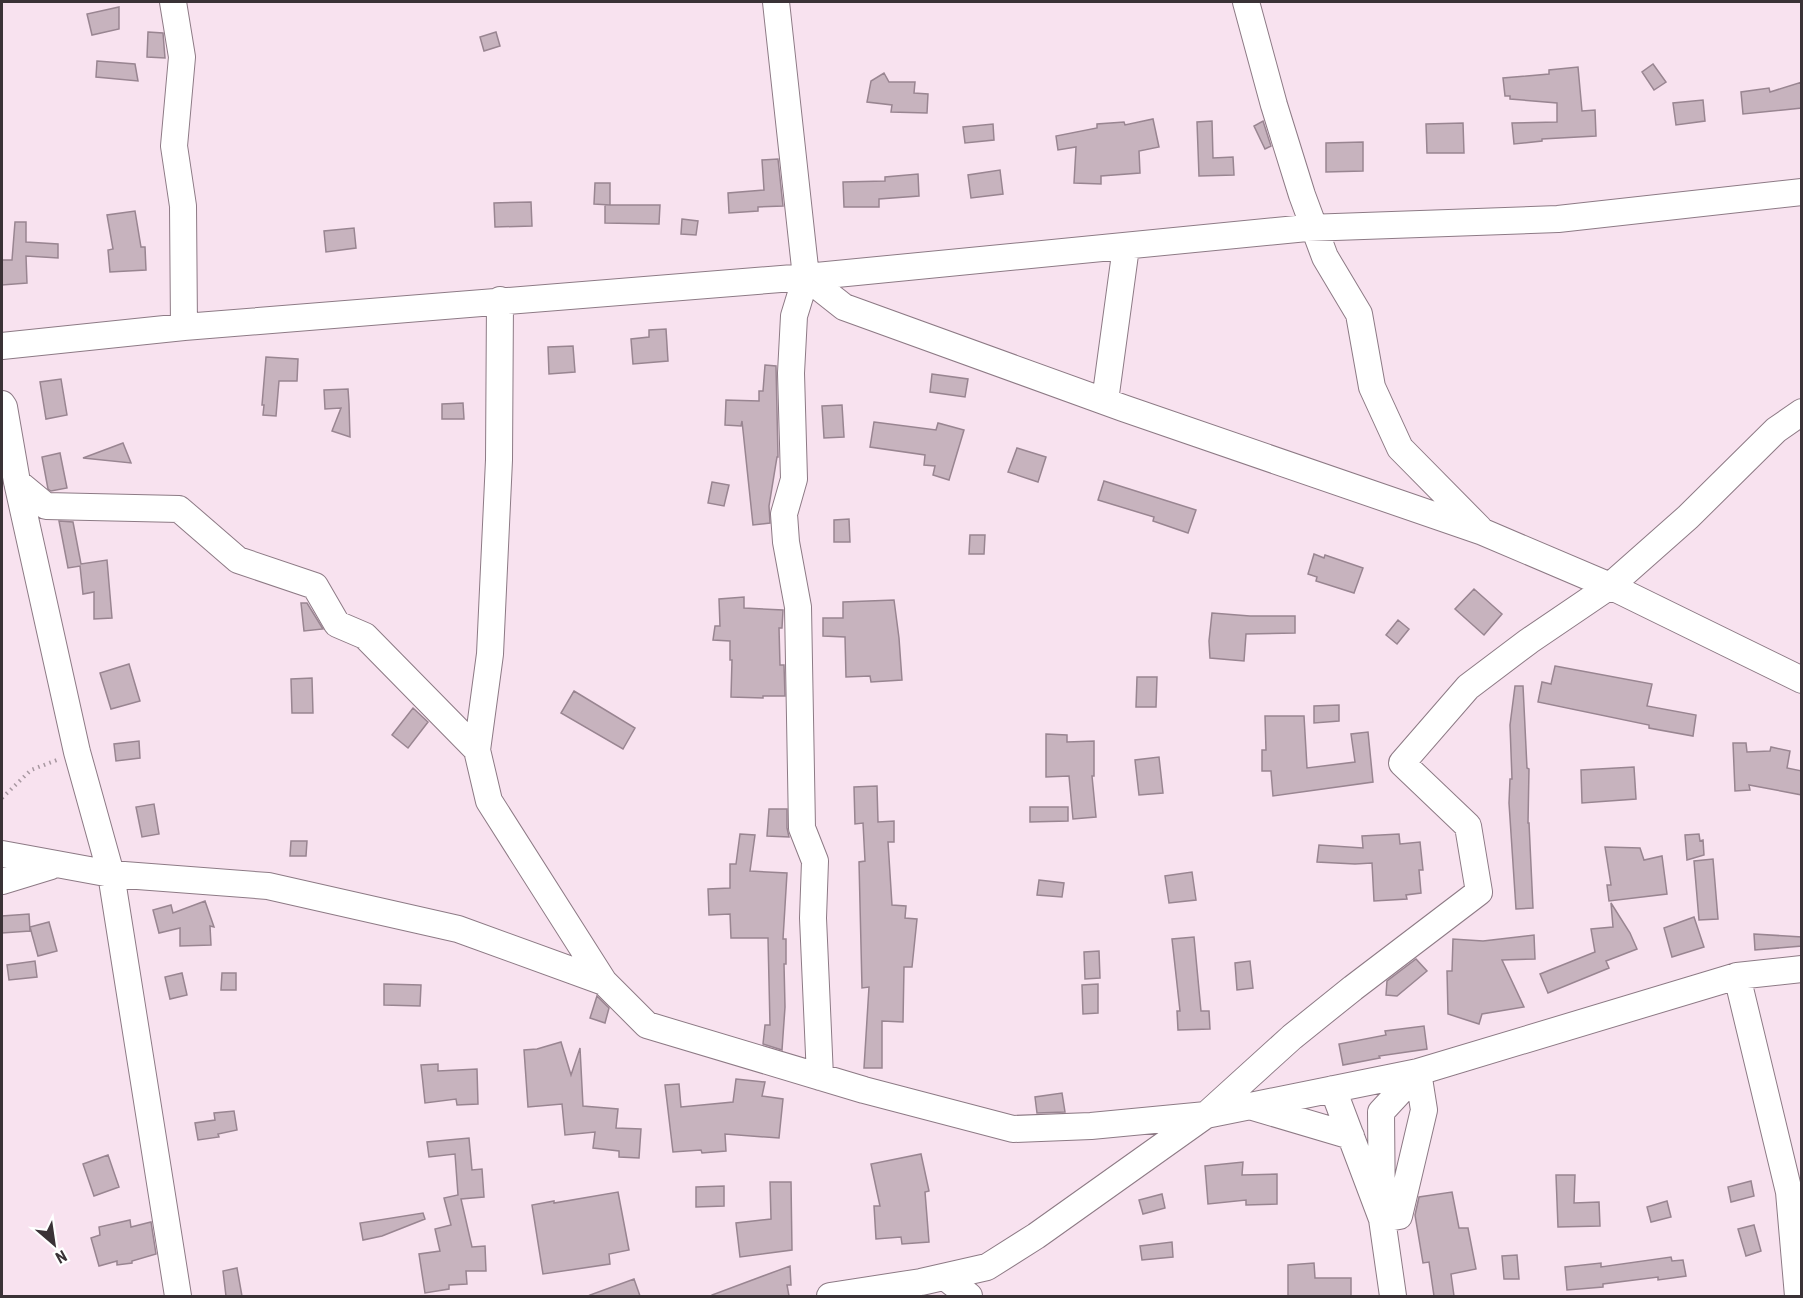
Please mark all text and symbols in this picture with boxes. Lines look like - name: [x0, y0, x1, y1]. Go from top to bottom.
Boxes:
- north arrow: [24, 1214, 84, 1274]
- text: N: [52, 1246, 70, 1267]

